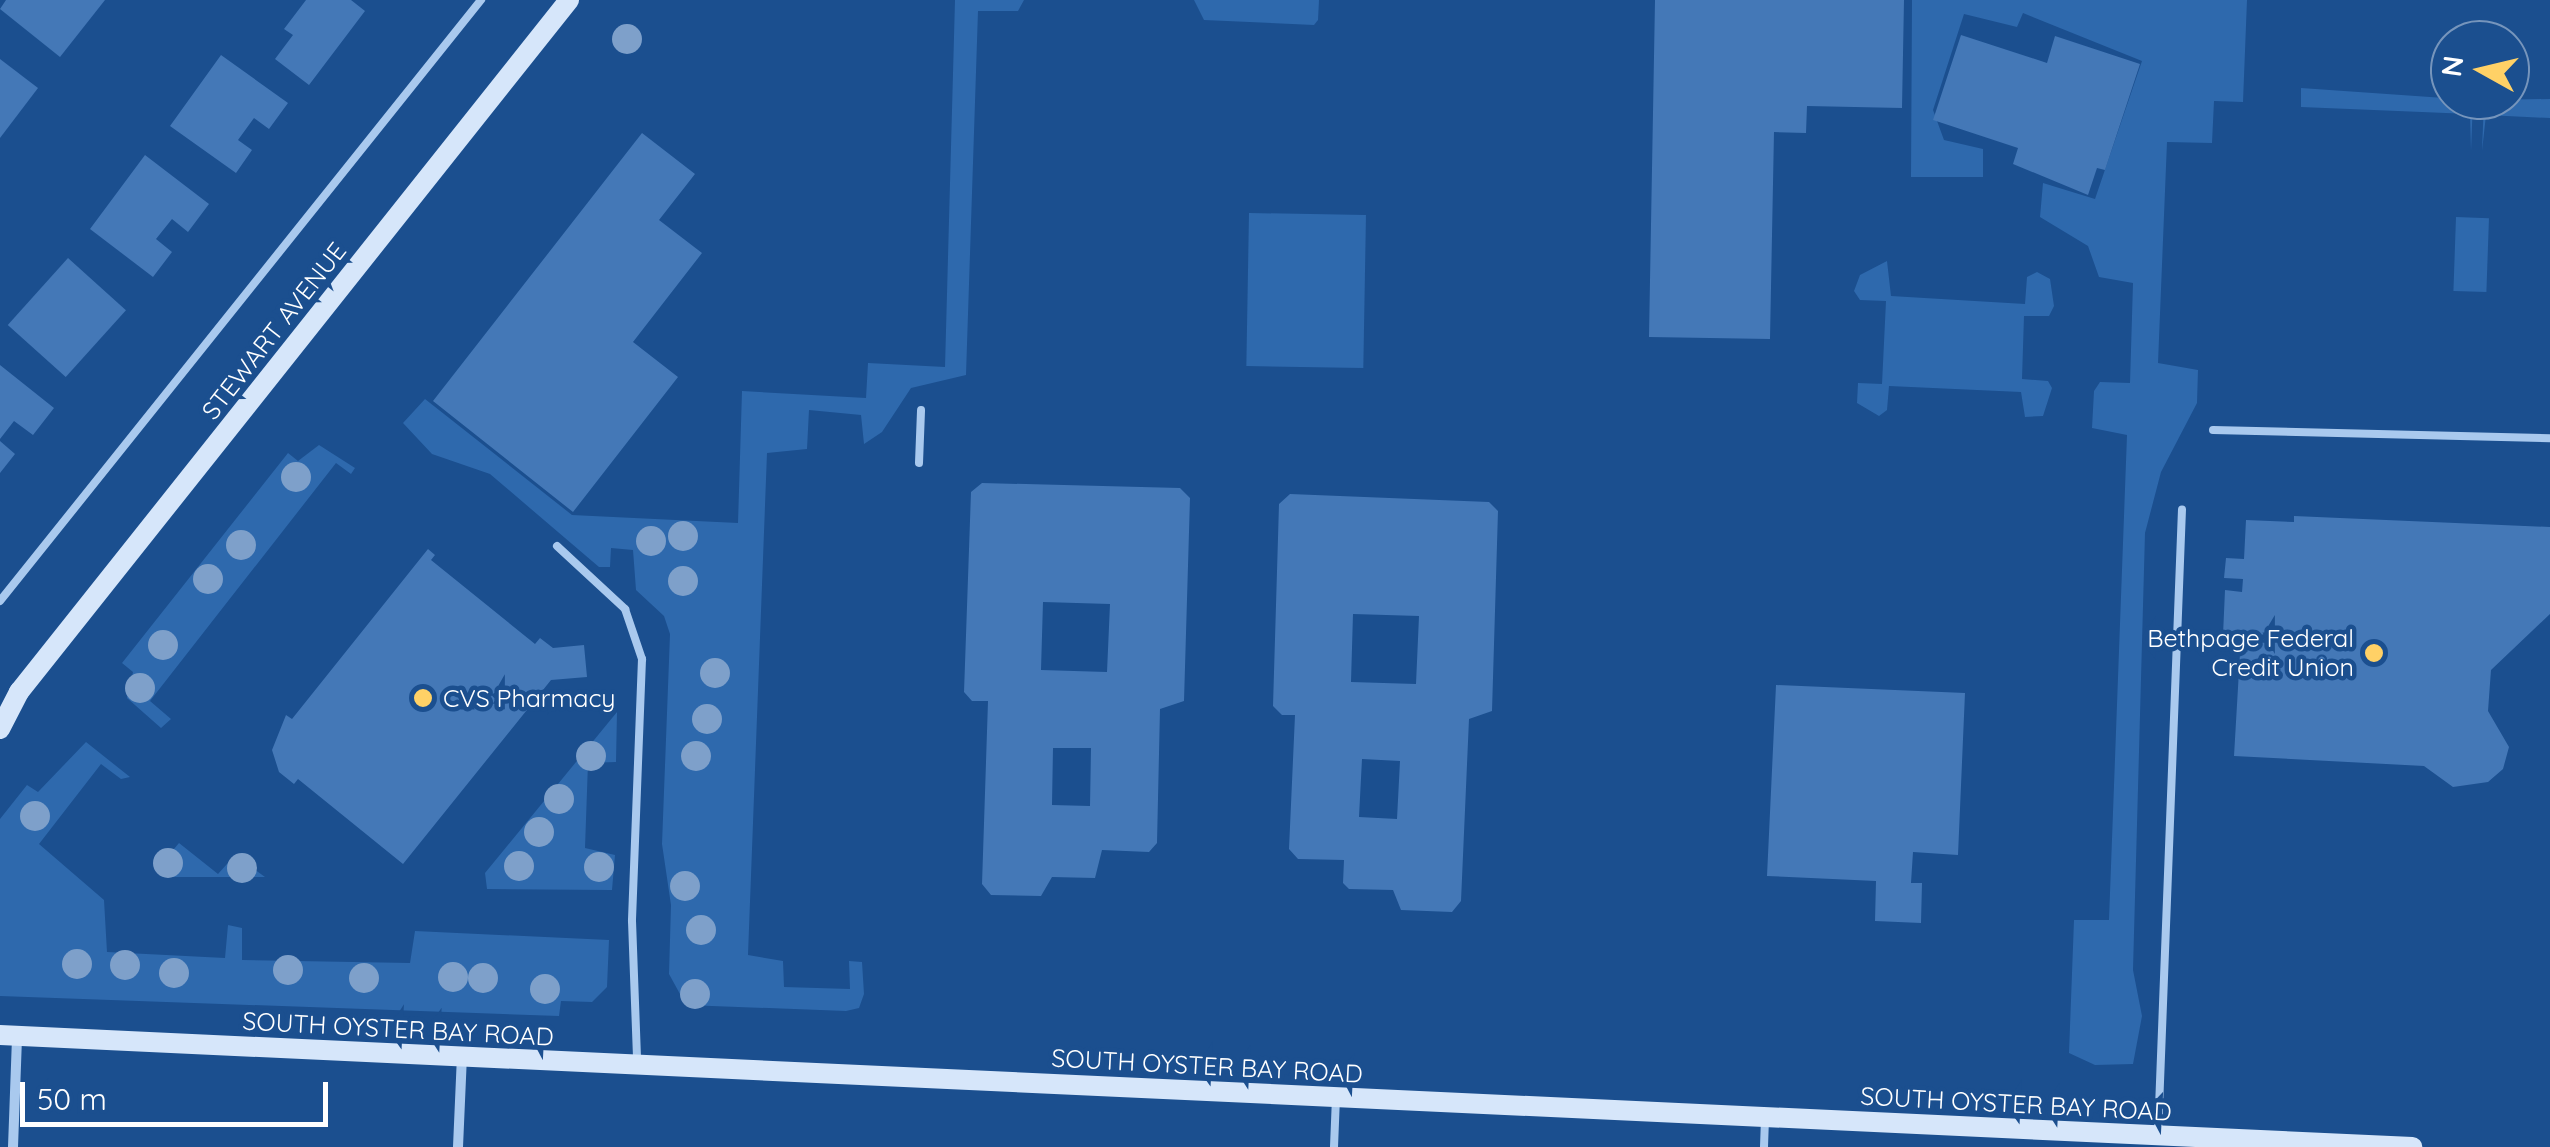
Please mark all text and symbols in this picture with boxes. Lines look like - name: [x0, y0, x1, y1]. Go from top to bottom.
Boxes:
- north arrow: [2430, 20, 2530, 120]
- text: N: [2433, 53, 2471, 79]
- street label: STEWART AVENUE: [196, 237, 352, 425]
- place label: Bethpage Federal Credit Union: [2147, 624, 2354, 683]
- marker: Bethpage Federal Credit Union: [2363, 642, 2385, 664]
- place label: CVS Pharmacy: [443, 683, 616, 713]
- marker: CVS Pharmacy: [412, 687, 434, 709]
- street label: SOUTH OYSTER BAY ROAD: [242, 1006, 554, 1052]
- street label: SOUTH OYSTER BAY ROAD: [1051, 1043, 1363, 1089]
- scale bar: [25, 1062, 332, 1124]
- text: 50 m: [37, 1080, 107, 1118]
- street label: SOUTH OYSTER BAY ROAD: [1860, 1081, 2172, 1127]

